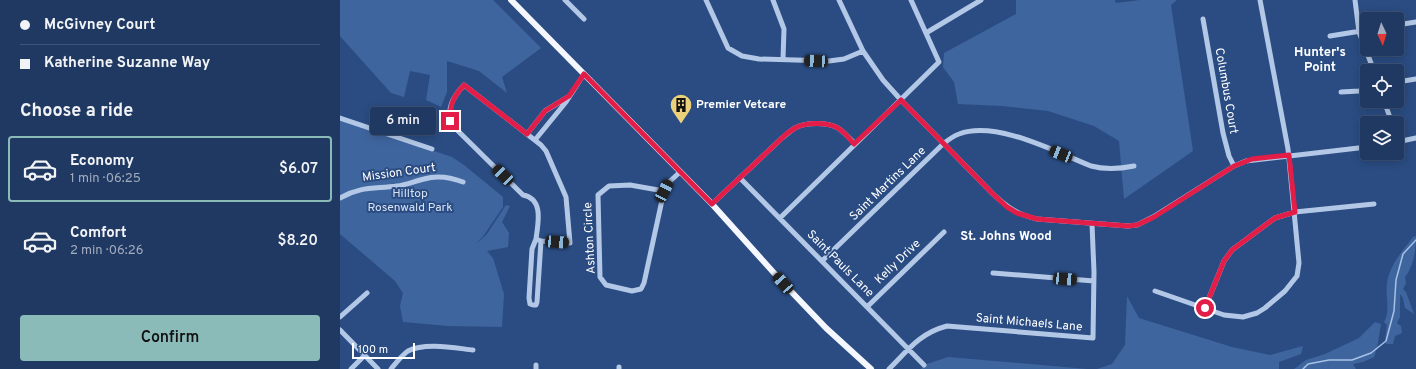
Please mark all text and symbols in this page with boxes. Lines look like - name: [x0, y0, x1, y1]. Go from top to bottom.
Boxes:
- north arrow: [1360, 12, 1404, 56]
- map controls: [1360, 12, 1404, 160]
- text: McGivney Court: [44, 16, 155, 35]
- district label: Hunter's Point: [1294, 45, 1346, 76]
- street label: Columbus Court: [1211, 47, 1241, 135]
- text: Katherine Suzanne Way: [44, 54, 210, 73]
- car: [804, 54, 828, 68]
- button: locate: [1360, 64, 1404, 108]
- building icon: Premier Vetcare: [668, 92, 694, 125]
- place label: Premier Vetcare: [696, 97, 786, 113]
- text: Choose a ride: [20, 100, 133, 123]
- callout: 6 min: [370, 107, 436, 135]
- route end: [441, 112, 459, 130]
- text: 6 min: [386, 113, 420, 129]
- button: layers: [1360, 116, 1404, 160]
- street label: Saint Martins Lane: [846, 143, 930, 225]
- car: [1048, 144, 1074, 164]
- icon: car: [22, 151, 58, 187]
- text: Economy: [70, 152, 134, 171]
- text: $6.07: [279, 160, 318, 179]
- street label: Mission Court: [361, 160, 437, 186]
- car: [490, 162, 516, 188]
- text: 1 min · 06:25: [70, 171, 141, 187]
- car: [653, 178, 675, 204]
- park label: Hilltop Rosenwald Park: [367, 186, 453, 216]
- street label: Ashton Circle: [580, 202, 600, 274]
- icon: car: [22, 223, 58, 259]
- text: Comfort: [70, 224, 127, 243]
- street label: Saint Pauls Lane: [803, 227, 877, 301]
- district label: St. Johns Wood: [960, 229, 1052, 245]
- text: $8.20: [277, 232, 318, 251]
- car: [545, 235, 569, 249]
- street label: Kelly Drive: [872, 236, 924, 288]
- text: 2 min · 06:26: [70, 243, 144, 259]
- car: [771, 270, 795, 296]
- car: [1053, 272, 1077, 286]
- route start: [1196, 299, 1214, 317]
- street label: Saint Michaels Lane: [975, 310, 1083, 336]
- button: Confirm: [20, 315, 320, 361]
- scale bar: [352, 341, 415, 360]
- text: 100 m: [358, 343, 388, 357]

